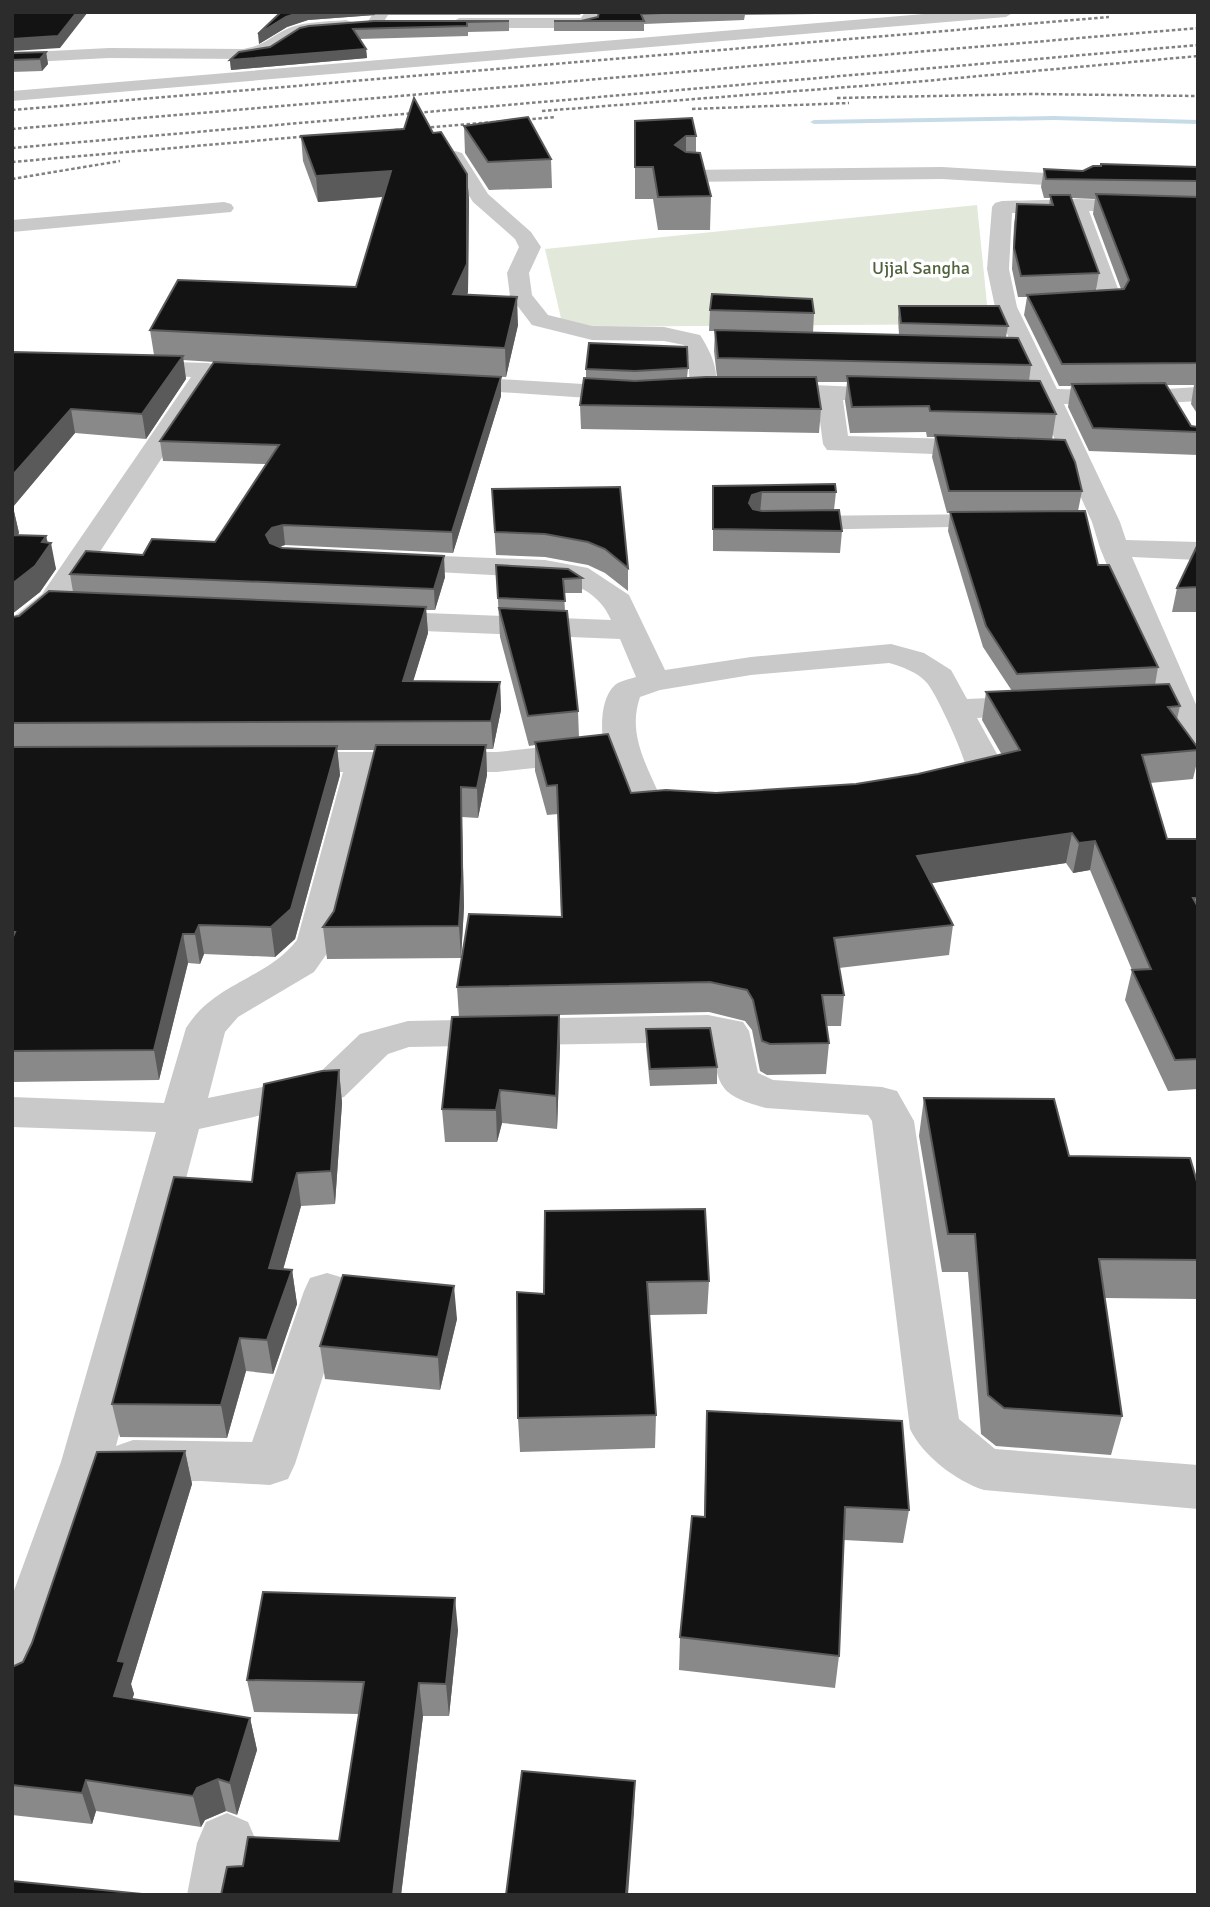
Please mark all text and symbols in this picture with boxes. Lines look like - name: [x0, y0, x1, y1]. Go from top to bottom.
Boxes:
- park label: Ujjal Sangha: [872, 257, 970, 279]

